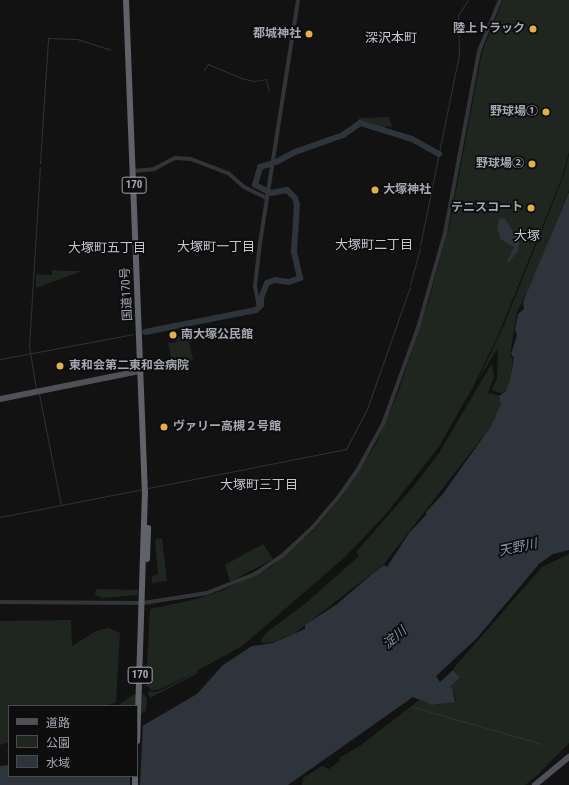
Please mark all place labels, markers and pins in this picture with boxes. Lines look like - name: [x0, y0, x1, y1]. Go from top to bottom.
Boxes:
- place label: 陸上トラック: [453, 22, 525, 36]
- marker: 陸上トラック: [528, 24, 538, 34]
- place label: 都城神社: [253, 27, 301, 41]
- marker: 都城神社: [304, 29, 314, 39]
- place label: 野球場①: [490, 105, 538, 119]
- marker: 野球場①: [541, 107, 551, 117]
- place label: 野球場②: [476, 157, 524, 171]
- marker: 野球場②: [527, 159, 537, 169]
- place label: 大塚神社: [383, 183, 431, 197]
- marker: 大塚神社: [370, 185, 380, 195]
- place label: テニスコート: [451, 201, 523, 215]
- marker: テニスコート: [526, 203, 536, 213]
- place label: 南大塚公民館: [181, 328, 253, 342]
- marker: 南大塚公民館: [168, 330, 178, 340]
- place label: 東和会第二東和会病院: [69, 359, 189, 373]
- marker: 東和会第二東和会病院: [54, 360, 66, 372]
- place label: ヴァリー高槻２号館: [173, 420, 281, 434]
- marker: ヴァリー高槻２号館: [158, 421, 170, 433]

